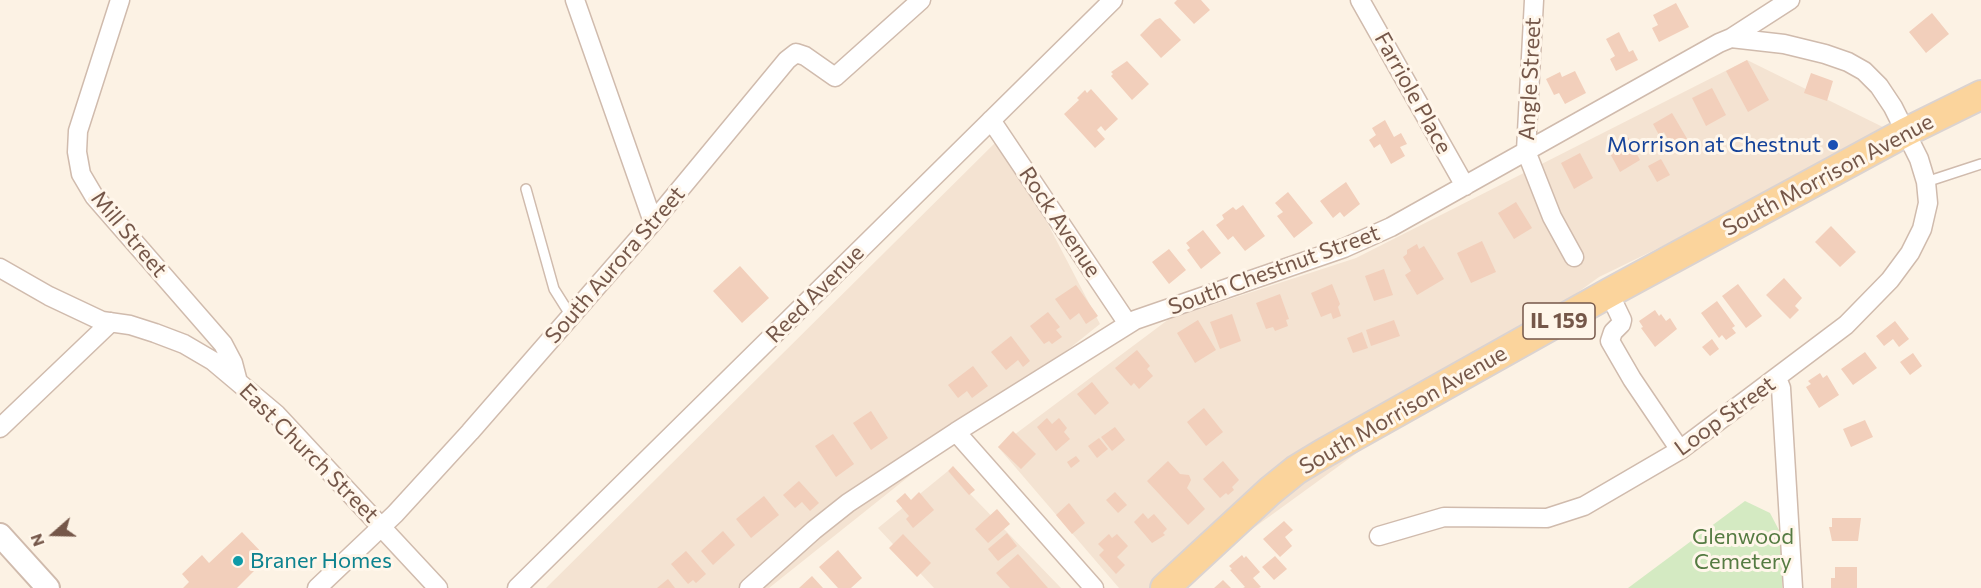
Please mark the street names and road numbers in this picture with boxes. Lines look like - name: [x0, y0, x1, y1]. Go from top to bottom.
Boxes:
- street label: Angle Street: [1514, 17, 1546, 141]
- street label: Farriole Place: [1369, 28, 1457, 158]
- street label: South Morrison Avenue: [1718, 108, 1938, 242]
- street label: Rock Avenue: [1013, 162, 1107, 282]
- street label: South Aurora Street: [540, 181, 690, 349]
- street label: Mill Street: [85, 186, 173, 282]
- street label: South Chestnut Street: [1165, 220, 1383, 320]
- street label: Reed Avenue: [761, 240, 869, 348]
- road number: IL 159: [1523, 303, 1595, 339]
- street label: South Morrison Avenue: [1295, 340, 1511, 480]
- street label: Loop Street: [1669, 371, 1781, 461]
- street label: East Church Street: [234, 378, 384, 528]

